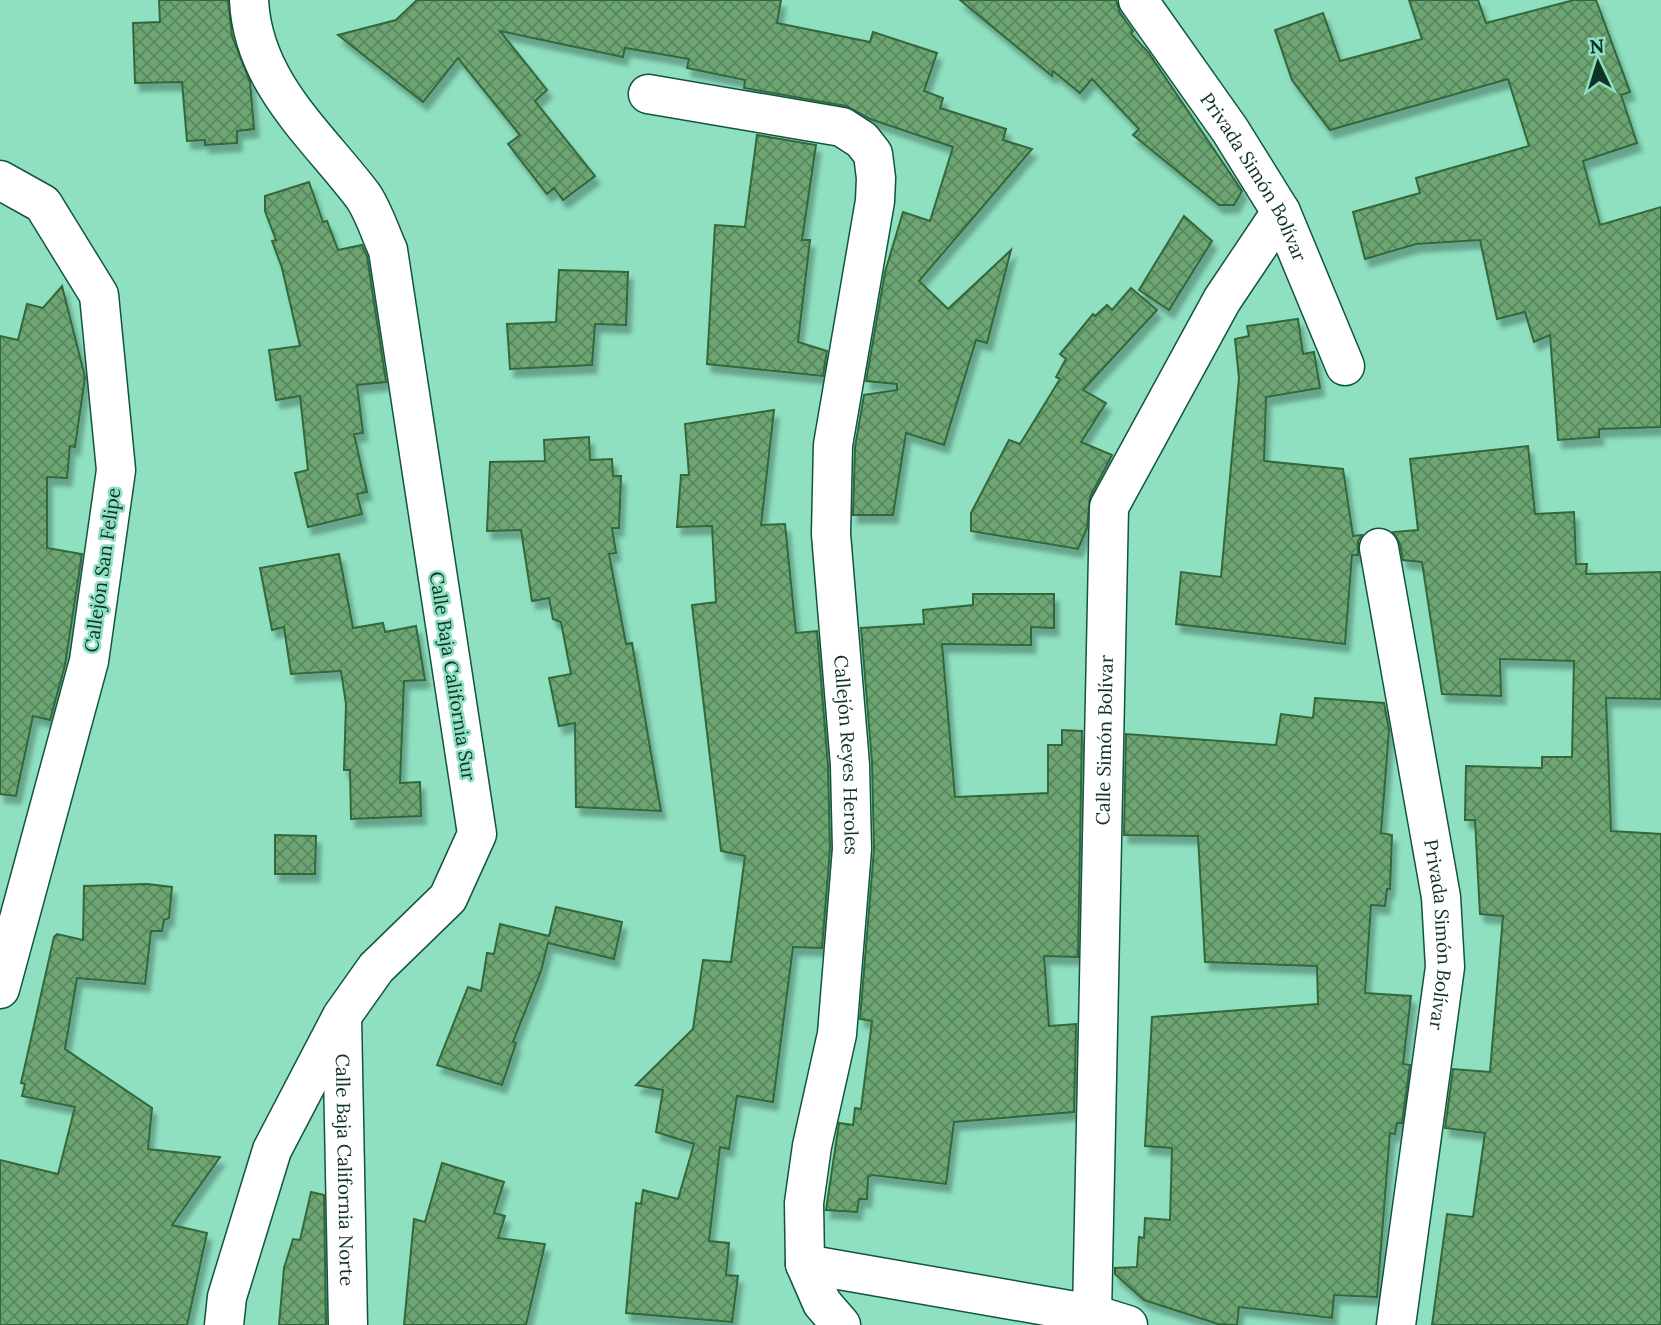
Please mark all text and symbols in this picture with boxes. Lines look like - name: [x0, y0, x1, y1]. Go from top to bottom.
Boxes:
- north arrow: [1563, 28, 1633, 98]
- text: N: [1589, 34, 1605, 59]
- street label: Privada Simón Bolívar: [1195, 88, 1312, 266]
- street label: Callejón San Felipe: [79, 486, 125, 654]
- street label: Calle Baja California Sur: [425, 570, 481, 783]
- street label: Callejón Reyes Heroles: [829, 654, 864, 856]
- street label: Calle Simón Bolívar: [1090, 654, 1118, 826]
- street label: Privada Simón Bolívar: [1419, 837, 1457, 1032]
- street label: Calle Baja California Norte: [331, 1053, 359, 1287]

